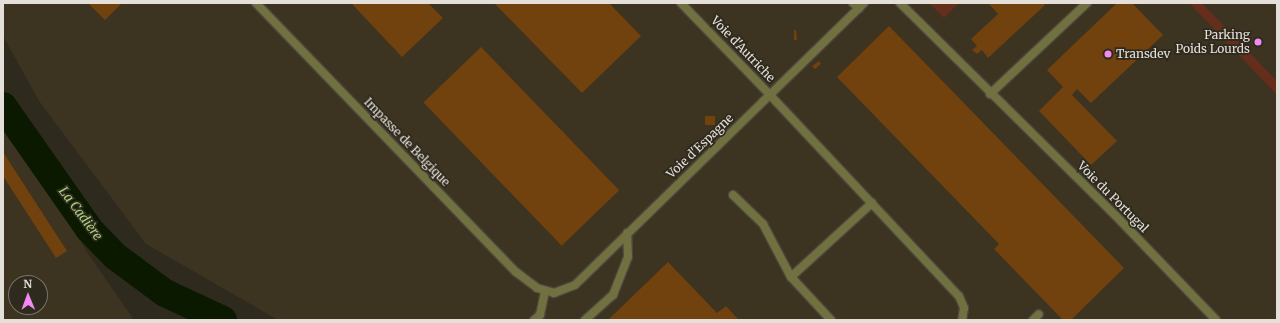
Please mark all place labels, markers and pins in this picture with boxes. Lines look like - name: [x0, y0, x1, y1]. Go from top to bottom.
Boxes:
- place label: Parking Poids Lourds: [1175, 28, 1250, 56]
- marker: Parking Poids Lourds: [1253, 37, 1263, 47]
- place label: Transdev: [1116, 47, 1170, 61]
- marker: Transdev: [1103, 49, 1113, 59]

